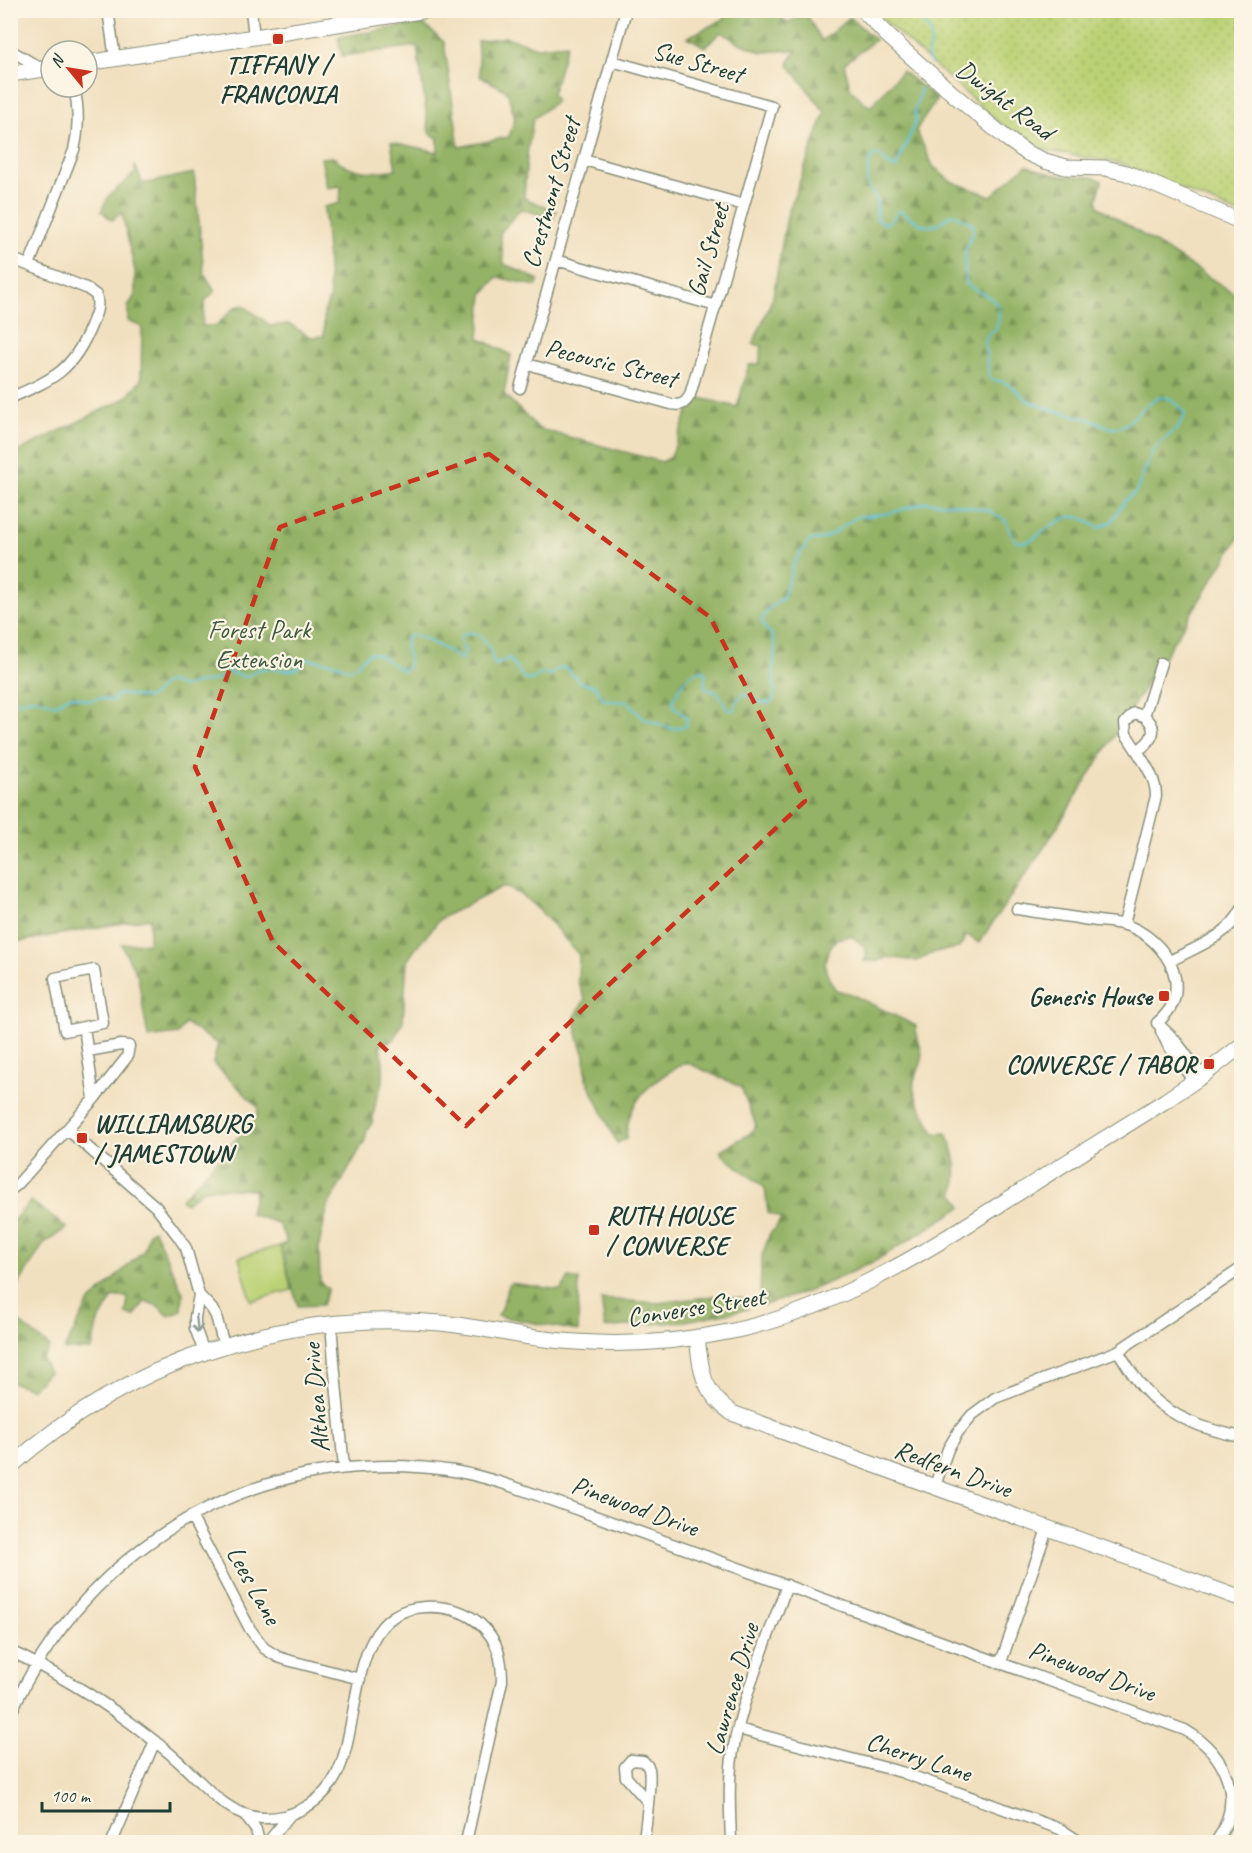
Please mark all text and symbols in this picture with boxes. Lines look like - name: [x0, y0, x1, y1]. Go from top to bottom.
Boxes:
- marker: TIFFANY / FRANCONIA: [271, 32, 285, 46]
- street label: Sue Street: [649, 33, 750, 92]
- north arrow: [39, 39, 99, 99]
- place label: TIFFANY / FRANCONIA: [220, 48, 338, 111]
- text: N: [46, 50, 70, 71]
- street label: Dwight Road: [950, 53, 1063, 150]
- street label: Crestmont Street: [514, 111, 589, 272]
- street label: Gail Street: [679, 197, 738, 301]
- street label: Pecousic Street: [542, 331, 683, 396]
- park label: Forest Park Extension: [208, 613, 312, 676]
- place label: Genesis House: [1029, 980, 1154, 1013]
- marker: Genesis House: [1157, 989, 1171, 1003]
- place label: CONVERSE / TABOR: [1006, 1048, 1199, 1081]
- marker: CONVERSE / TABOR: [1202, 1057, 1216, 1071]
- place label: WILLIAMSBURG / JAMESTOWN: [94, 1107, 255, 1170]
- marker: WILLIAMSBURG / JAMESTOWN: [75, 1131, 89, 1145]
- place label: RUTH HOUSE / CONVERSE: [606, 1199, 738, 1262]
- marker: RUTH HOUSE / CONVERSE: [587, 1223, 601, 1237]
- street label: Converse Street: [625, 1279, 770, 1334]
- one-way arrow: [192, 1314, 203, 1333]
- street label: Althea Drive: [295, 1339, 337, 1454]
- street label: Redfern Drive: [890, 1433, 1018, 1506]
- street label: Pinewood Drive: [567, 1468, 704, 1545]
- street label: Lees Lane: [219, 1540, 290, 1632]
- street label: Lawrence Drive: [697, 1618, 767, 1759]
- street label: Pinewood Drive: [1024, 1633, 1161, 1710]
- street label: Cherry Lane: [862, 1725, 977, 1790]
- scale bar: [42, 1775, 170, 1813]
- text: 100 m: [51, 1785, 92, 1807]

